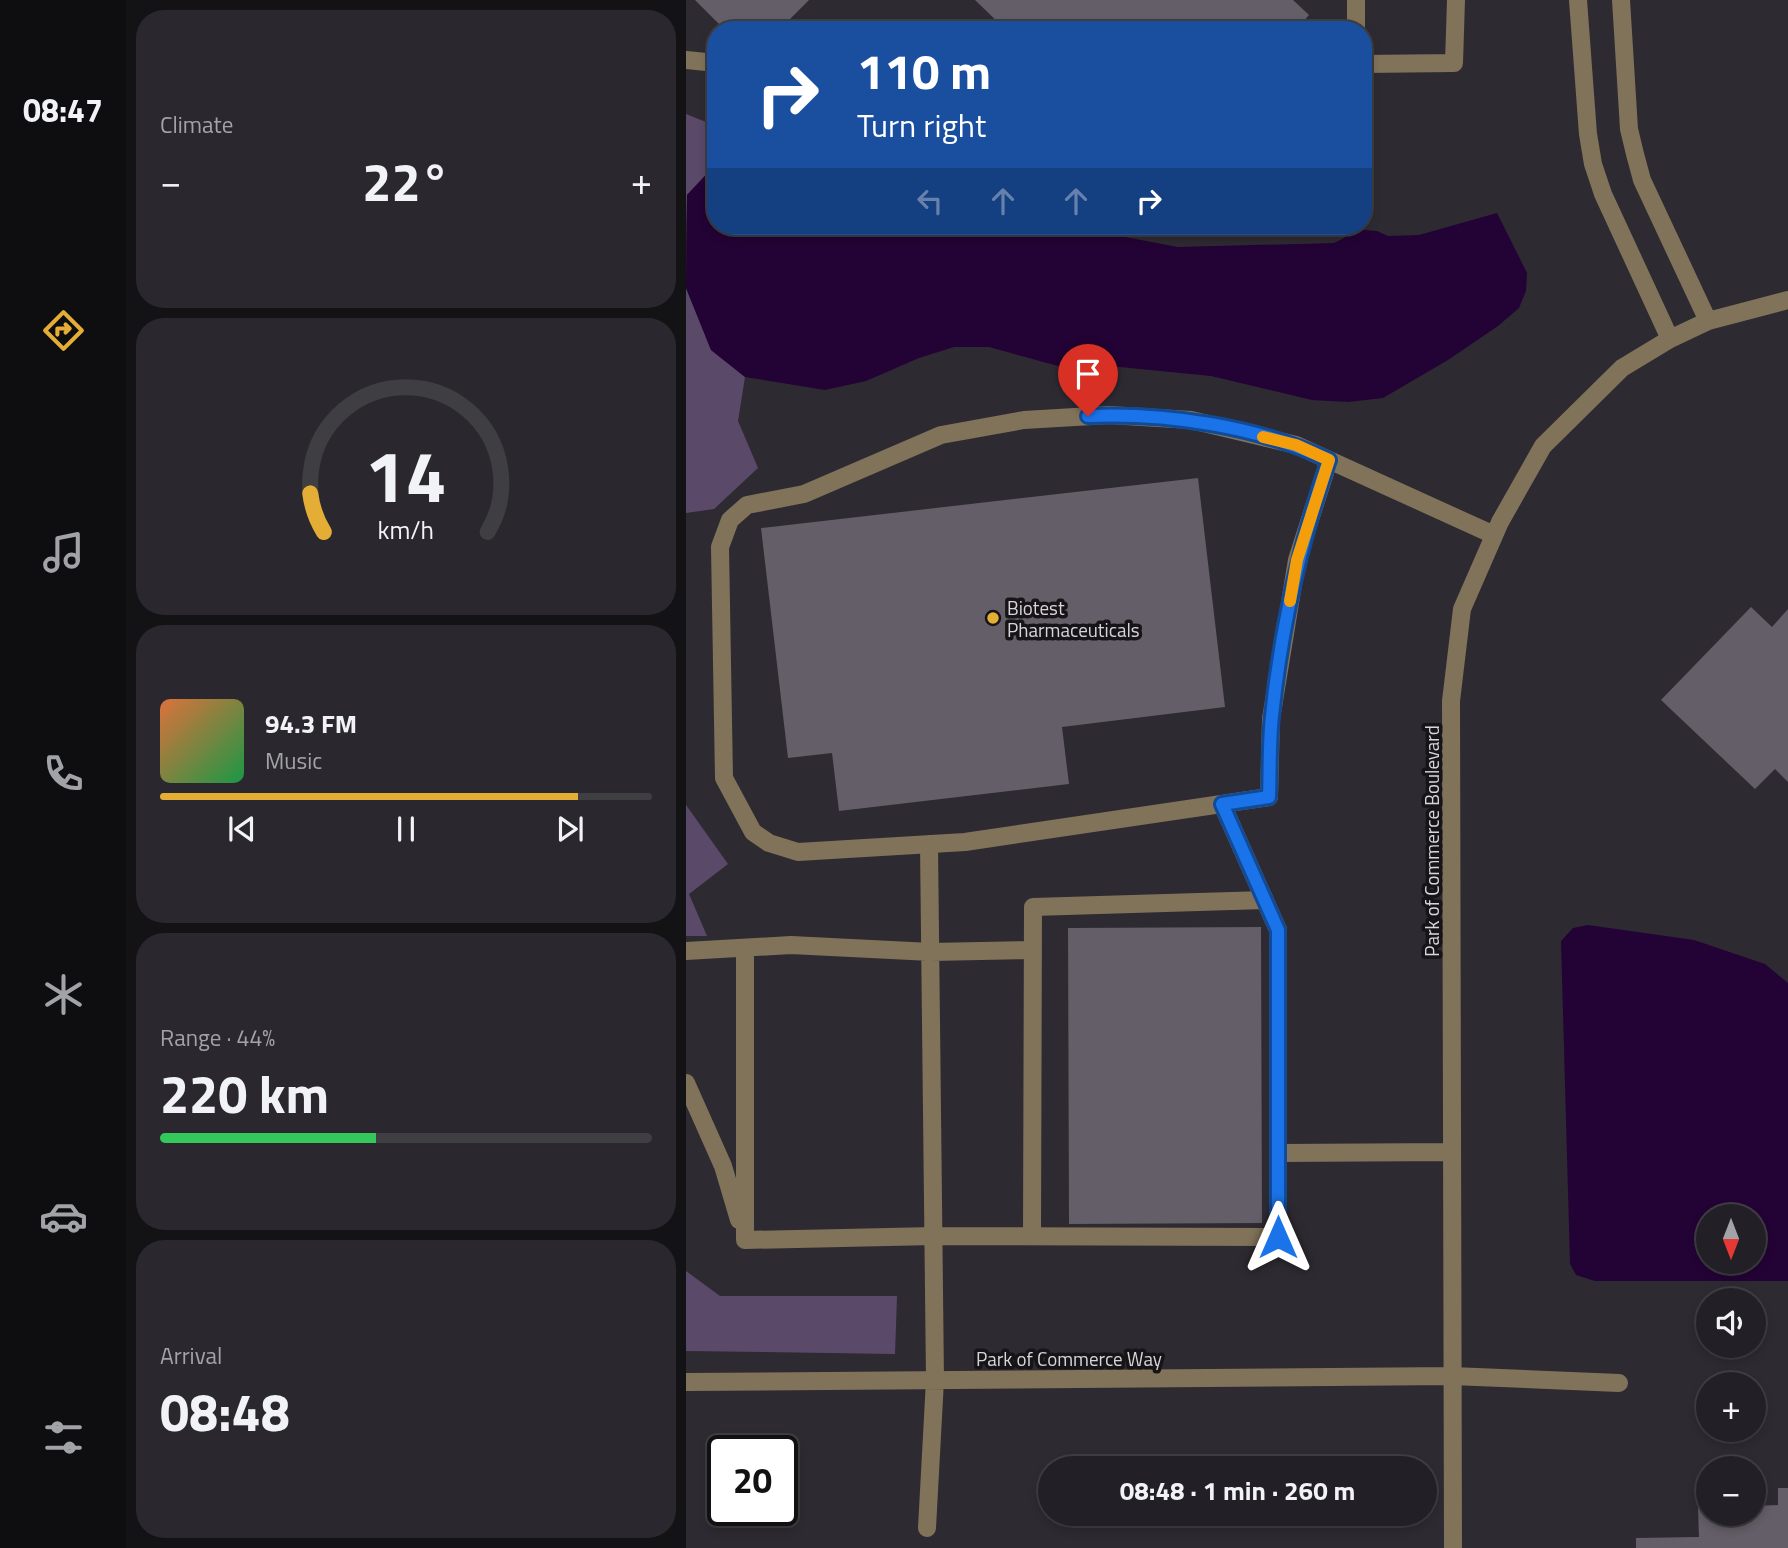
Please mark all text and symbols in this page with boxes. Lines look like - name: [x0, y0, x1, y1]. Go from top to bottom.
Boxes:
- text: 110 m: [857, 33, 991, 108]
- icon: right: [742, 49, 833, 140]
- text: 08:47: [23, 86, 103, 134]
- text: Turn right: [857, 101, 986, 149]
- text: Climate: [160, 107, 233, 142]
- text: 22°: [362, 142, 450, 221]
- text: −: [160, 152, 181, 210]
- text: +: [631, 152, 652, 210]
- icon: left: [911, 182, 949, 220]
- icon: ahead: [984, 182, 1022, 220]
- icon: ahead: [1057, 182, 1095, 220]
- icon: right: [1130, 182, 1168, 220]
- icon: directions: [39, 306, 88, 355]
- pin: [1058, 344, 1118, 416]
- icon: arrive: [1069, 355, 1107, 393]
- text: 14: [365, 421, 447, 531]
- text: km/h: [378, 511, 434, 549]
- icon: music: [39, 528, 88, 577]
- place label: Biotest Pharmaceuticals: [1007, 593, 1140, 644]
- marker: Biotest Pharmaceuticals: [985, 610, 1001, 626]
- text: 94.3 FM: [265, 704, 357, 743]
- street label: Park of Commerce Boulevard: [1417, 725, 1446, 957]
- text: Music: [265, 743, 322, 778]
- icon: phone: [39, 749, 88, 798]
- icon: previous: [223, 810, 261, 848]
- icon: pause: [387, 810, 425, 848]
- icon: next: [551, 810, 589, 848]
- icon: climate: [39, 970, 88, 1019]
- text: Range · 44%: [160, 1020, 275, 1055]
- text: 220 km: [160, 1054, 329, 1133]
- icon: car: [39, 1192, 88, 1241]
- position arrow: [1241, 1200, 1315, 1274]
- north arrow: [1696, 1204, 1766, 1274]
- map controls: [1696, 1204, 1766, 1526]
- button: sound: [1696, 1288, 1766, 1358]
- text: Arrival: [160, 1338, 222, 1373]
- street label: Park of Commerce Way: [976, 1344, 1162, 1373]
- text: 08:48: [160, 1372, 290, 1451]
- button: +: [1696, 1372, 1766, 1442]
- icon: filters: [39, 1413, 88, 1462]
- speed limit sign: 20: [707, 1435, 798, 1526]
- button: −: [1696, 1456, 1766, 1526]
- text: 08:48 · 1 min · 260 m: [1120, 1471, 1355, 1510]

